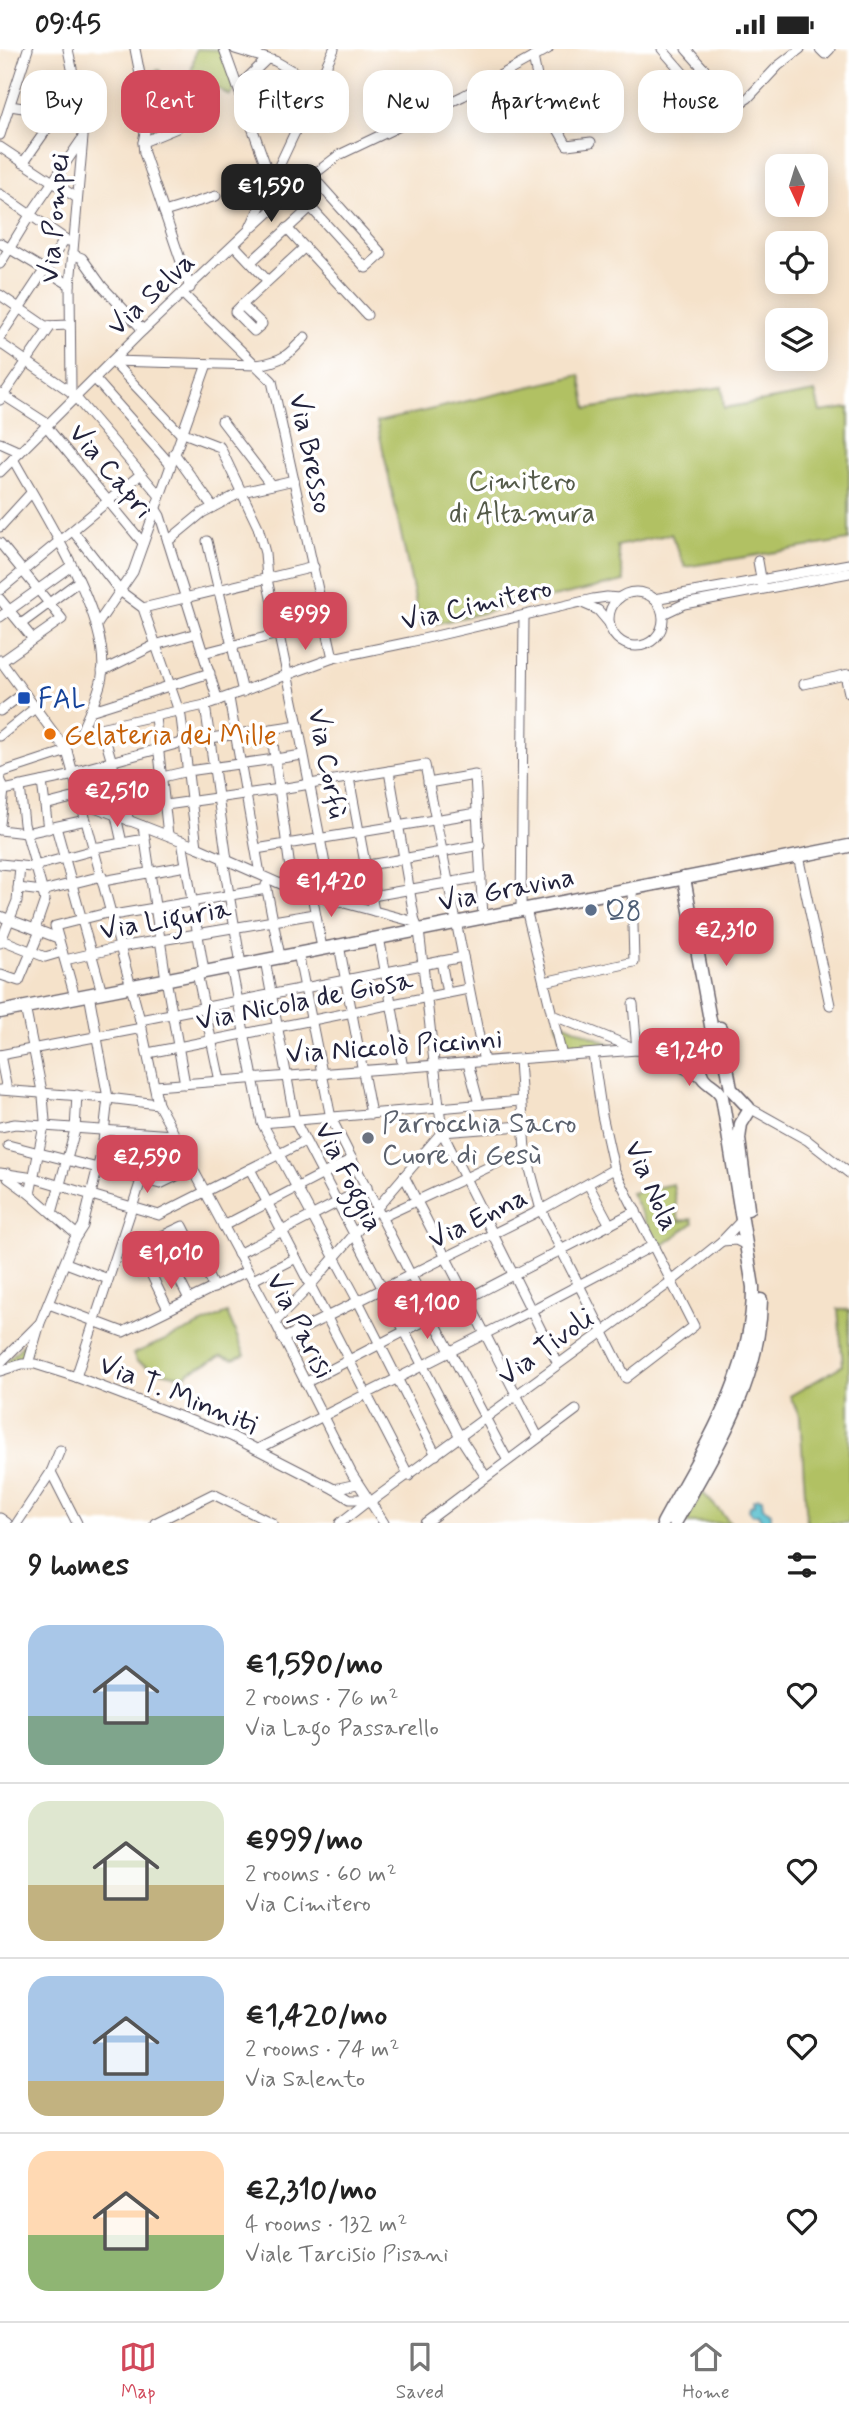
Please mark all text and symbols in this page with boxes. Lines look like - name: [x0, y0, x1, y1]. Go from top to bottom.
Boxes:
- text: 09:45: [35, 8, 101, 42]
- chip: Buy: [21, 70, 107, 133]
- chip: Rent: [121, 70, 220, 133]
- chip: Filters: [234, 70, 349, 133]
- chip: New: [363, 70, 453, 133]
- chip: Apartment: [467, 70, 624, 133]
- chip: House: [638, 70, 743, 133]
- street label: Via Pompei: [31, 152, 80, 285]
- north arrow: [765, 154, 828, 217]
- map controls: [765, 154, 828, 371]
- pin: €1,590: [214, 165, 328, 224]
- text: €1,590: [237, 172, 305, 202]
- button: locate: [765, 231, 828, 294]
- street label: Via Selva: [100, 245, 204, 345]
- button: layers: [765, 308, 828, 371]
- street label: Via Bresso: [279, 390, 340, 517]
- street label: Via Capri: [59, 416, 161, 527]
- park label: Cimitero di Altamura: [449, 464, 595, 533]
- street label: Via Cimitero: [398, 570, 555, 641]
- pin: €999: [264, 593, 346, 652]
- text: €999: [279, 600, 331, 630]
- place label: FAL: [38, 682, 86, 719]
- marker: FAL: [16, 690, 32, 706]
- street label: Via Corfù: [298, 705, 355, 822]
- place label: Gelateria dei Mille: [64, 718, 277, 755]
- marker: Gelateria dei Mille: [42, 726, 58, 742]
- pin: €2,510: [60, 769, 174, 829]
- text: €2,510: [84, 777, 150, 807]
- pin: €1,420: [274, 859, 388, 919]
- street label: Via Gravina: [435, 859, 578, 922]
- text: €1,420: [296, 867, 366, 897]
- street label: Via Liguria: [97, 891, 235, 953]
- place label: Q8: [605, 894, 642, 931]
- marker: Q8: [583, 902, 599, 918]
- pin: €2,310: [669, 909, 783, 968]
- text: €2,310: [695, 916, 757, 946]
- street label: Via Nicola de Giosa: [193, 962, 416, 1041]
- street label: Via Niccolò Piccinni: [285, 1021, 504, 1074]
- pin: €1,240: [632, 1028, 746, 1088]
- text: €1,240: [655, 1036, 723, 1066]
- place label: Parrocchia Sacro Cuore di Gesù: [382, 1106, 577, 1175]
- street label: Via Foggia: [302, 1116, 391, 1240]
- marker: Parrocchia Sacro Cuore di Gesù: [360, 1130, 376, 1146]
- pin: €2,590: [90, 1135, 204, 1195]
- street label: Via Nola: [614, 1135, 687, 1237]
- text: €2,590: [113, 1143, 181, 1173]
- street label: Via Enna: [422, 1179, 534, 1259]
- pin: €1,010: [114, 1231, 228, 1291]
- text: €1,010: [138, 1239, 204, 1269]
- street label: Via Parisi: [256, 1267, 341, 1386]
- pin: €1,100: [370, 1281, 484, 1341]
- text: €1,100: [394, 1289, 460, 1319]
- street label: Via Tivoli: [491, 1301, 602, 1395]
- street label: Via T. Minniti: [93, 1347, 263, 1444]
- text: 9 homes: [28, 1546, 129, 1585]
- icon: filters: [783, 1546, 821, 1584]
- text: €1,590/mo: [245, 1645, 383, 1684]
- icon: home: [84, 1653, 168, 1737]
- icon: heart: [783, 1676, 821, 1714]
- text: 2 rooms · 76 m²: [245, 1684, 398, 1714]
- text: Via Lago Passarello: [245, 1714, 439, 1744]
- text: €999/mo: [245, 1821, 363, 1860]
- icon: home: [84, 1829, 168, 1913]
- icon: heart: [783, 1852, 821, 1890]
- text: 2 rooms · 60 m²: [245, 1860, 397, 1890]
- text: Via Cimitero: [245, 1890, 371, 1920]
- text: €1,420/mo: [245, 1996, 387, 2035]
- icon: home: [84, 2004, 168, 2088]
- icon: heart: [783, 2027, 821, 2065]
- text: 2 rooms · 74 m²: [245, 2035, 400, 2065]
- text: Via Salento: [245, 2065, 365, 2095]
- text: €2,310/mo: [245, 2171, 377, 2210]
- icon: home: [84, 2179, 168, 2263]
- icon: heart: [783, 2202, 821, 2240]
- text: 4 rooms · 132 m²: [245, 2210, 407, 2240]
- text: Viale Tarcisio Pisani: [245, 2240, 449, 2270]
- tab: Map: [119, 2338, 157, 2405]
- tab: Saved: [396, 2338, 444, 2405]
- tab: Home: [682, 2338, 730, 2405]

